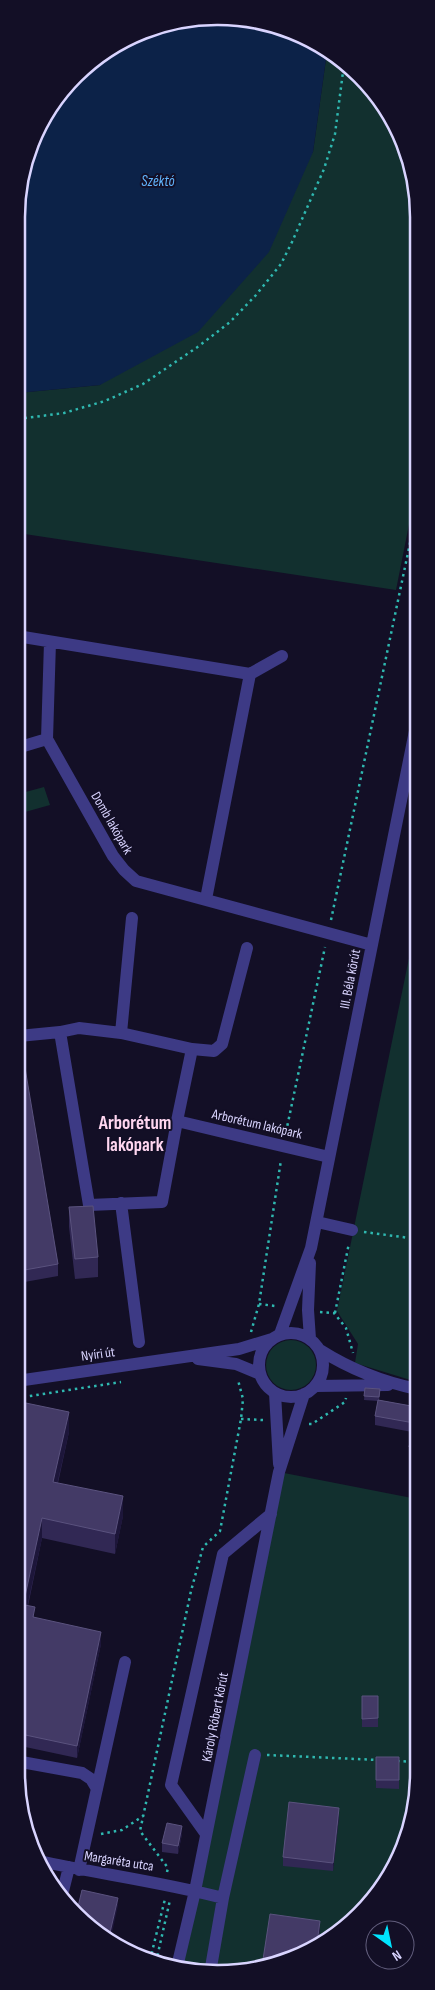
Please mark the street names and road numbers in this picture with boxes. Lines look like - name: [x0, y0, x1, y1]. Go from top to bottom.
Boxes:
- street label: Domb lakópark: [87, 789, 137, 858]
- street label: III. Béla körút: [336, 948, 364, 1010]
- street label: Arborétum lakópark: [209, 1105, 304, 1143]
- street label: Nyíri út: [80, 1343, 116, 1365]
- street label: Károly Róbert körút: [198, 1671, 232, 1763]
- street label: Margaréta utca: [83, 1847, 155, 1875]

